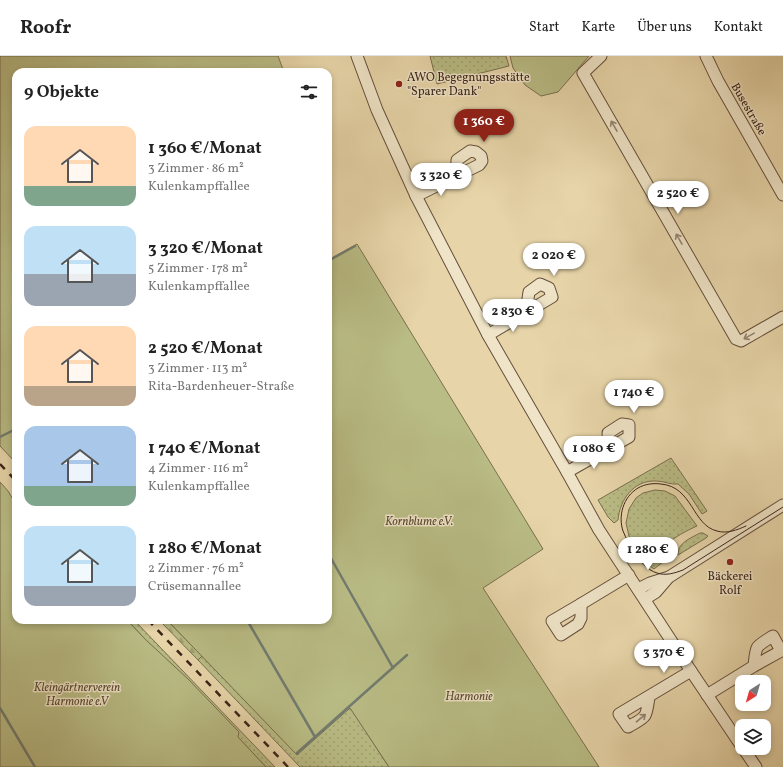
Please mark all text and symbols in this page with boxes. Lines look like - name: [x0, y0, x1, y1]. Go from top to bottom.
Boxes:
- text: Roofr: [20, 15, 71, 41]
- text: Start: [529, 18, 559, 37]
- text: Karte: [581, 18, 615, 37]
- text: Über uns: [637, 18, 692, 37]
- text: Kontakt: [714, 18, 763, 37]
- place label: AWO Begegnungsstätte "Sparer Dank": [407, 70, 530, 100]
- marker: AWO Begegnungsstätte "Sparer Dank": [394, 79, 404, 89]
- street label: Busestraße: [727, 80, 770, 139]
- text: 9 Objekte: [24, 81, 99, 104]
- icon: filters: [298, 81, 320, 103]
- pin: 1 360 €: [447, 109, 521, 143]
- text: 1 360 €: [463, 113, 505, 131]
- one-way arrow: [609, 120, 617, 132]
- text: 1 360 €/Monat: [148, 137, 262, 160]
- icon: home: [56, 142, 104, 190]
- text: 3 Zimmer · 86 m²: [148, 160, 244, 178]
- pin: 3 320 €: [404, 163, 478, 197]
- text: 3 320 €: [420, 167, 462, 185]
- text: Kulenkampffallee: [148, 178, 250, 196]
- pin: 2 520 €: [641, 181, 715, 215]
- text: 2 520 €: [657, 185, 699, 203]
- one-way arrow: [674, 233, 682, 245]
- text: 3 320 €/Monat: [148, 237, 263, 260]
- icon: home: [56, 242, 104, 290]
- pin: 2 020 €: [517, 243, 591, 277]
- text: 2 020 €: [532, 247, 576, 265]
- text: 5 Zimmer · 178 m²: [148, 260, 248, 278]
- text: Kulenkampffallee: [148, 278, 250, 296]
- pin: 2 830 €: [476, 299, 550, 333]
- text: 2 830 €: [491, 303, 535, 321]
- one-way arrow: [743, 333, 755, 341]
- text: 2 520 €/Monat: [148, 337, 263, 360]
- icon: home: [56, 342, 104, 390]
- text: 3 Zimmer · 113 m²: [148, 360, 247, 378]
- text: Rita-Bardenheuer-Straße: [148, 378, 294, 396]
- pin: 1 740 €: [597, 380, 671, 414]
- text: 1 740 €: [614, 384, 654, 402]
- pin: 1 080 €: [557, 436, 631, 470]
- text: 1 740 €/Monat: [148, 437, 260, 460]
- text: 1 080 €: [572, 440, 616, 458]
- icon: home: [56, 442, 104, 490]
- text: 4 Zimmer · 116 m²: [148, 460, 248, 478]
- text: Kulenkampffallee: [148, 478, 250, 496]
- park label: Kornblume e.V.: [385, 514, 453, 530]
- text: 1 280 €/Monat: [148, 537, 262, 560]
- pin: 1 280 €: [611, 537, 685, 571]
- text: 1 280 €: [627, 541, 669, 559]
- icon: home: [56, 542, 104, 590]
- marker: Bäckerei Rolf: [725, 557, 735, 567]
- text: 2 Zimmer · 76 m²: [148, 560, 244, 578]
- place label: Bäckerei Rolf: [708, 569, 753, 599]
- text: Crüsemannallee: [148, 578, 241, 596]
- pin: 3 370 €: [627, 640, 701, 674]
- text: 3 370 €: [643, 644, 685, 662]
- north arrow: [735, 675, 771, 711]
- map controls: [735, 675, 771, 755]
- park label: Kleingärtnerverein Harmonie e.V: [34, 680, 120, 710]
- park label: Harmonie: [445, 689, 493, 705]
- one-way arrow: [636, 714, 646, 723]
- button: layers: [735, 719, 771, 755]

